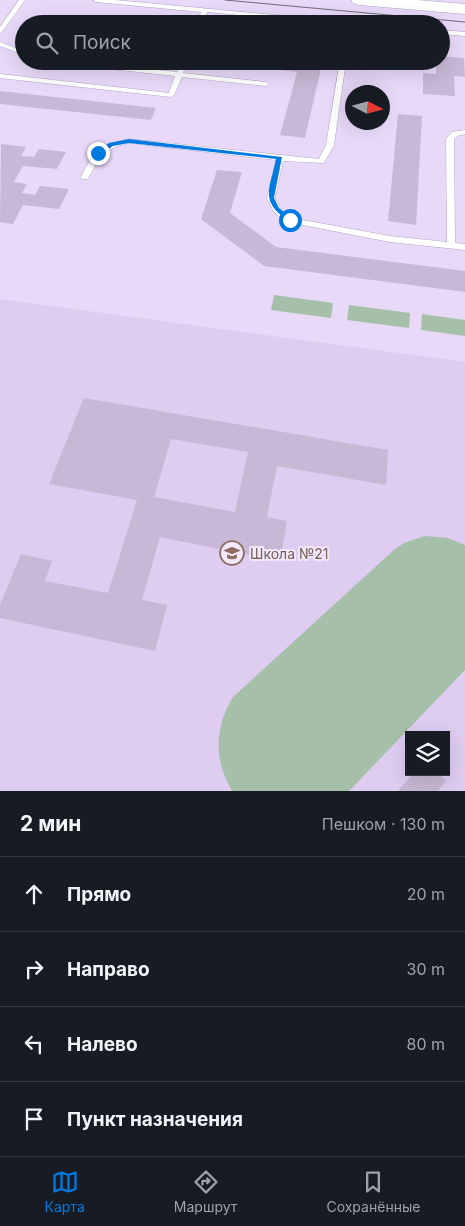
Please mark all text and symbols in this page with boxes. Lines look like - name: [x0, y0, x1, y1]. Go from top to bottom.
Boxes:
- search box: [15, 15, 450, 70]
- icon: search: [33, 29, 61, 57]
- text: Поиск: [73, 31, 131, 54]
- north arrow: [345, 85, 390, 130]
- route end: [87, 142, 110, 165]
- route start: [279, 209, 302, 232]
- school or university icon: Школа №21: [219, 540, 245, 566]
- place label: Школа №21: [250, 545, 328, 562]
- map controls: [405, 731, 450, 776]
- button: layers: [405, 731, 450, 776]
- text: 2 мин: [20, 811, 81, 836]
- text: Пешком · 130 m: [322, 814, 445, 834]
- icon: ahead: [20, 880, 48, 908]
- text: Прямо: [67, 883, 131, 906]
- text: 20 m: [407, 884, 445, 904]
- icon: right: [20, 955, 48, 983]
- text: Направо: [67, 958, 150, 981]
- text: 30 m: [407, 959, 445, 979]
- icon: left: [20, 1030, 48, 1058]
- text: Налево: [67, 1033, 138, 1056]
- text: 80 m: [406, 1034, 445, 1054]
- icon: arrive: [20, 1105, 48, 1133]
- text: Пункт назначения: [67, 1108, 243, 1131]
- tab: Карта: [45, 1168, 85, 1215]
- tab: Маршрут: [174, 1168, 237, 1215]
- tab: Сохранённые: [326, 1168, 420, 1215]

